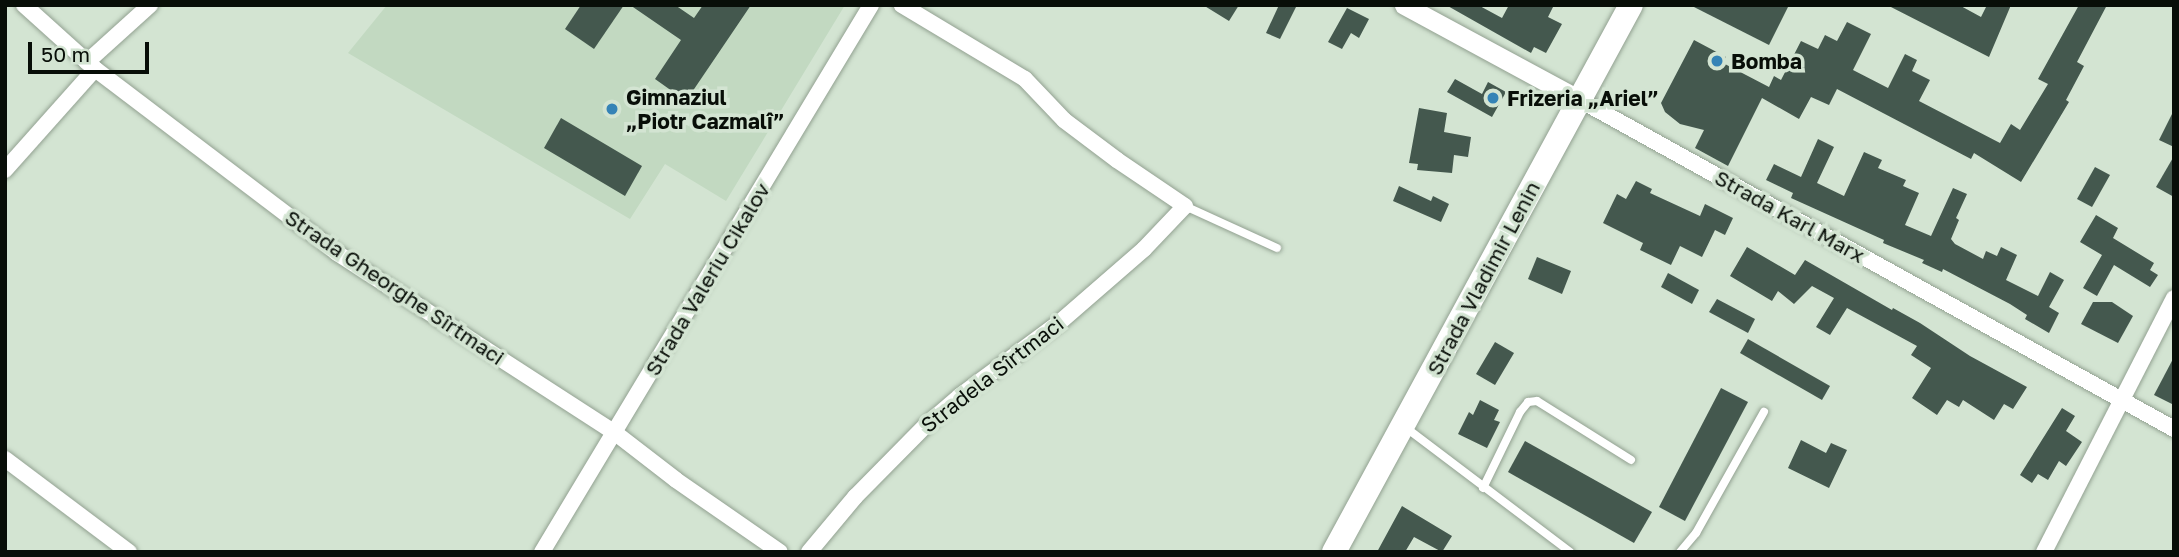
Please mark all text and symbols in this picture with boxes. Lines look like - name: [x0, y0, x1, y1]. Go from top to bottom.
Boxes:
- scale bar: [32, 28, 152, 72]
- text: 50 m: [41, 41, 90, 67]
- place label: Bomba: [1731, 48, 1802, 74]
- marker: Bomba: [1709, 53, 1725, 69]
- place label: Gimnaziul „Piotr Cazmalî”: [626, 84, 785, 134]
- place label: Frizeria „Ariel”: [1507, 85, 1659, 111]
- marker: Frizeria „Ariel”: [1485, 90, 1501, 106]
- marker: Gimnaziul „Piotr Cazmalî”: [604, 101, 620, 117]
- street label: Strada Karl Marx: [1711, 164, 1869, 268]
- street label: Strada Vladimir Lenin: [1421, 177, 1545, 379]
- street label: Strada Valeriu Cikalov: [639, 178, 775, 380]
- street label: Strada Gheorghe Sîrtmaci: [281, 204, 509, 370]
- street label: Stradela Sîrtmaci: [916, 311, 1068, 437]

